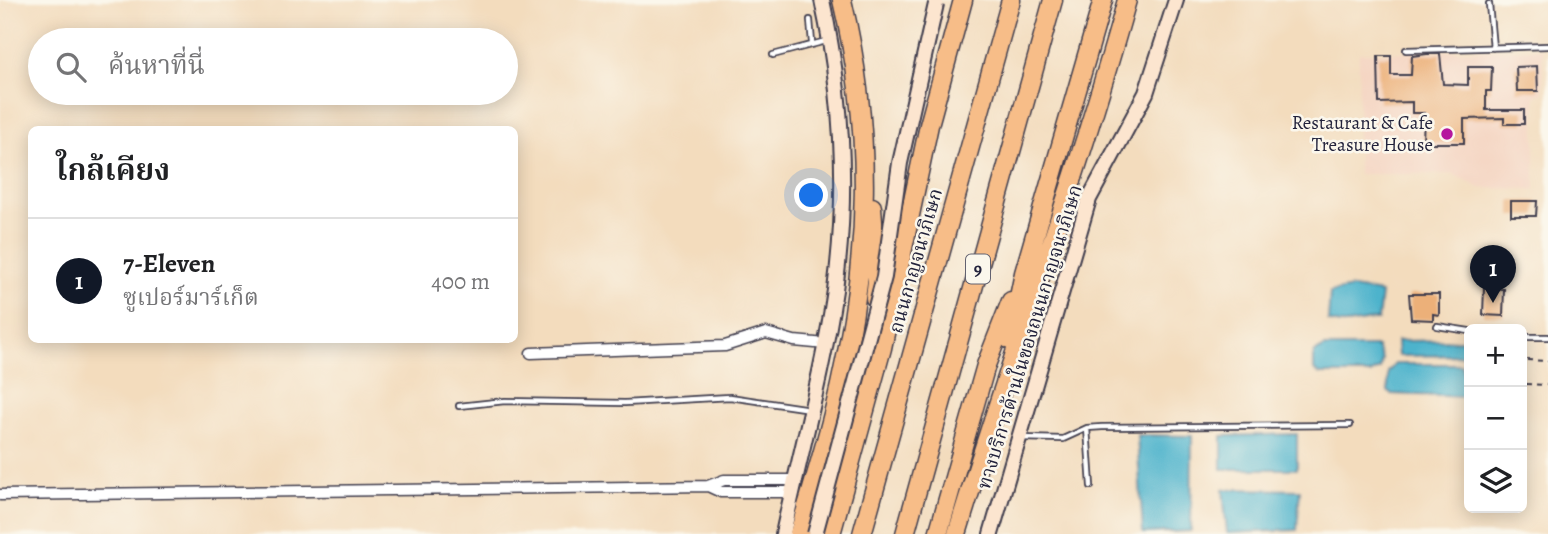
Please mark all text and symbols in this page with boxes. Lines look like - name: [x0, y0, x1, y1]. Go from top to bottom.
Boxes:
- search box: [28, 28, 518, 105]
- icon: search: [52, 48, 90, 86]
- text: ค้นหาที่นี่: [108, 48, 205, 83]
- place label: Restaurant & Cafe Treasure House: [1292, 110, 1433, 158]
- marker: Restaurant & Cafe Treasure House: [1439, 126, 1455, 142]
- text: ใกล้เคียง: [56, 150, 170, 190]
- your location: [794, 178, 828, 212]
- street label: ทางบริการด้านในของถนนกาญจนาภิเษก: [970, 181, 1089, 492]
- street label: ถนนกาญจนาภิเษก: [883, 185, 949, 337]
- pin: 1: [1470, 245, 1516, 303]
- text: 7-Eleven: [123, 246, 215, 281]
- road number: 9: [966, 255, 990, 284]
- text: 1: [75, 266, 83, 297]
- text: 400 m: [431, 266, 490, 297]
- text: ซูเปอร์มาร์เก็ต: [123, 282, 259, 313]
- map controls: [1464, 324, 1527, 513]
- button: +: [1464, 324, 1527, 387]
- button: −: [1464, 387, 1527, 450]
- button: layers: [1464, 450, 1527, 513]

